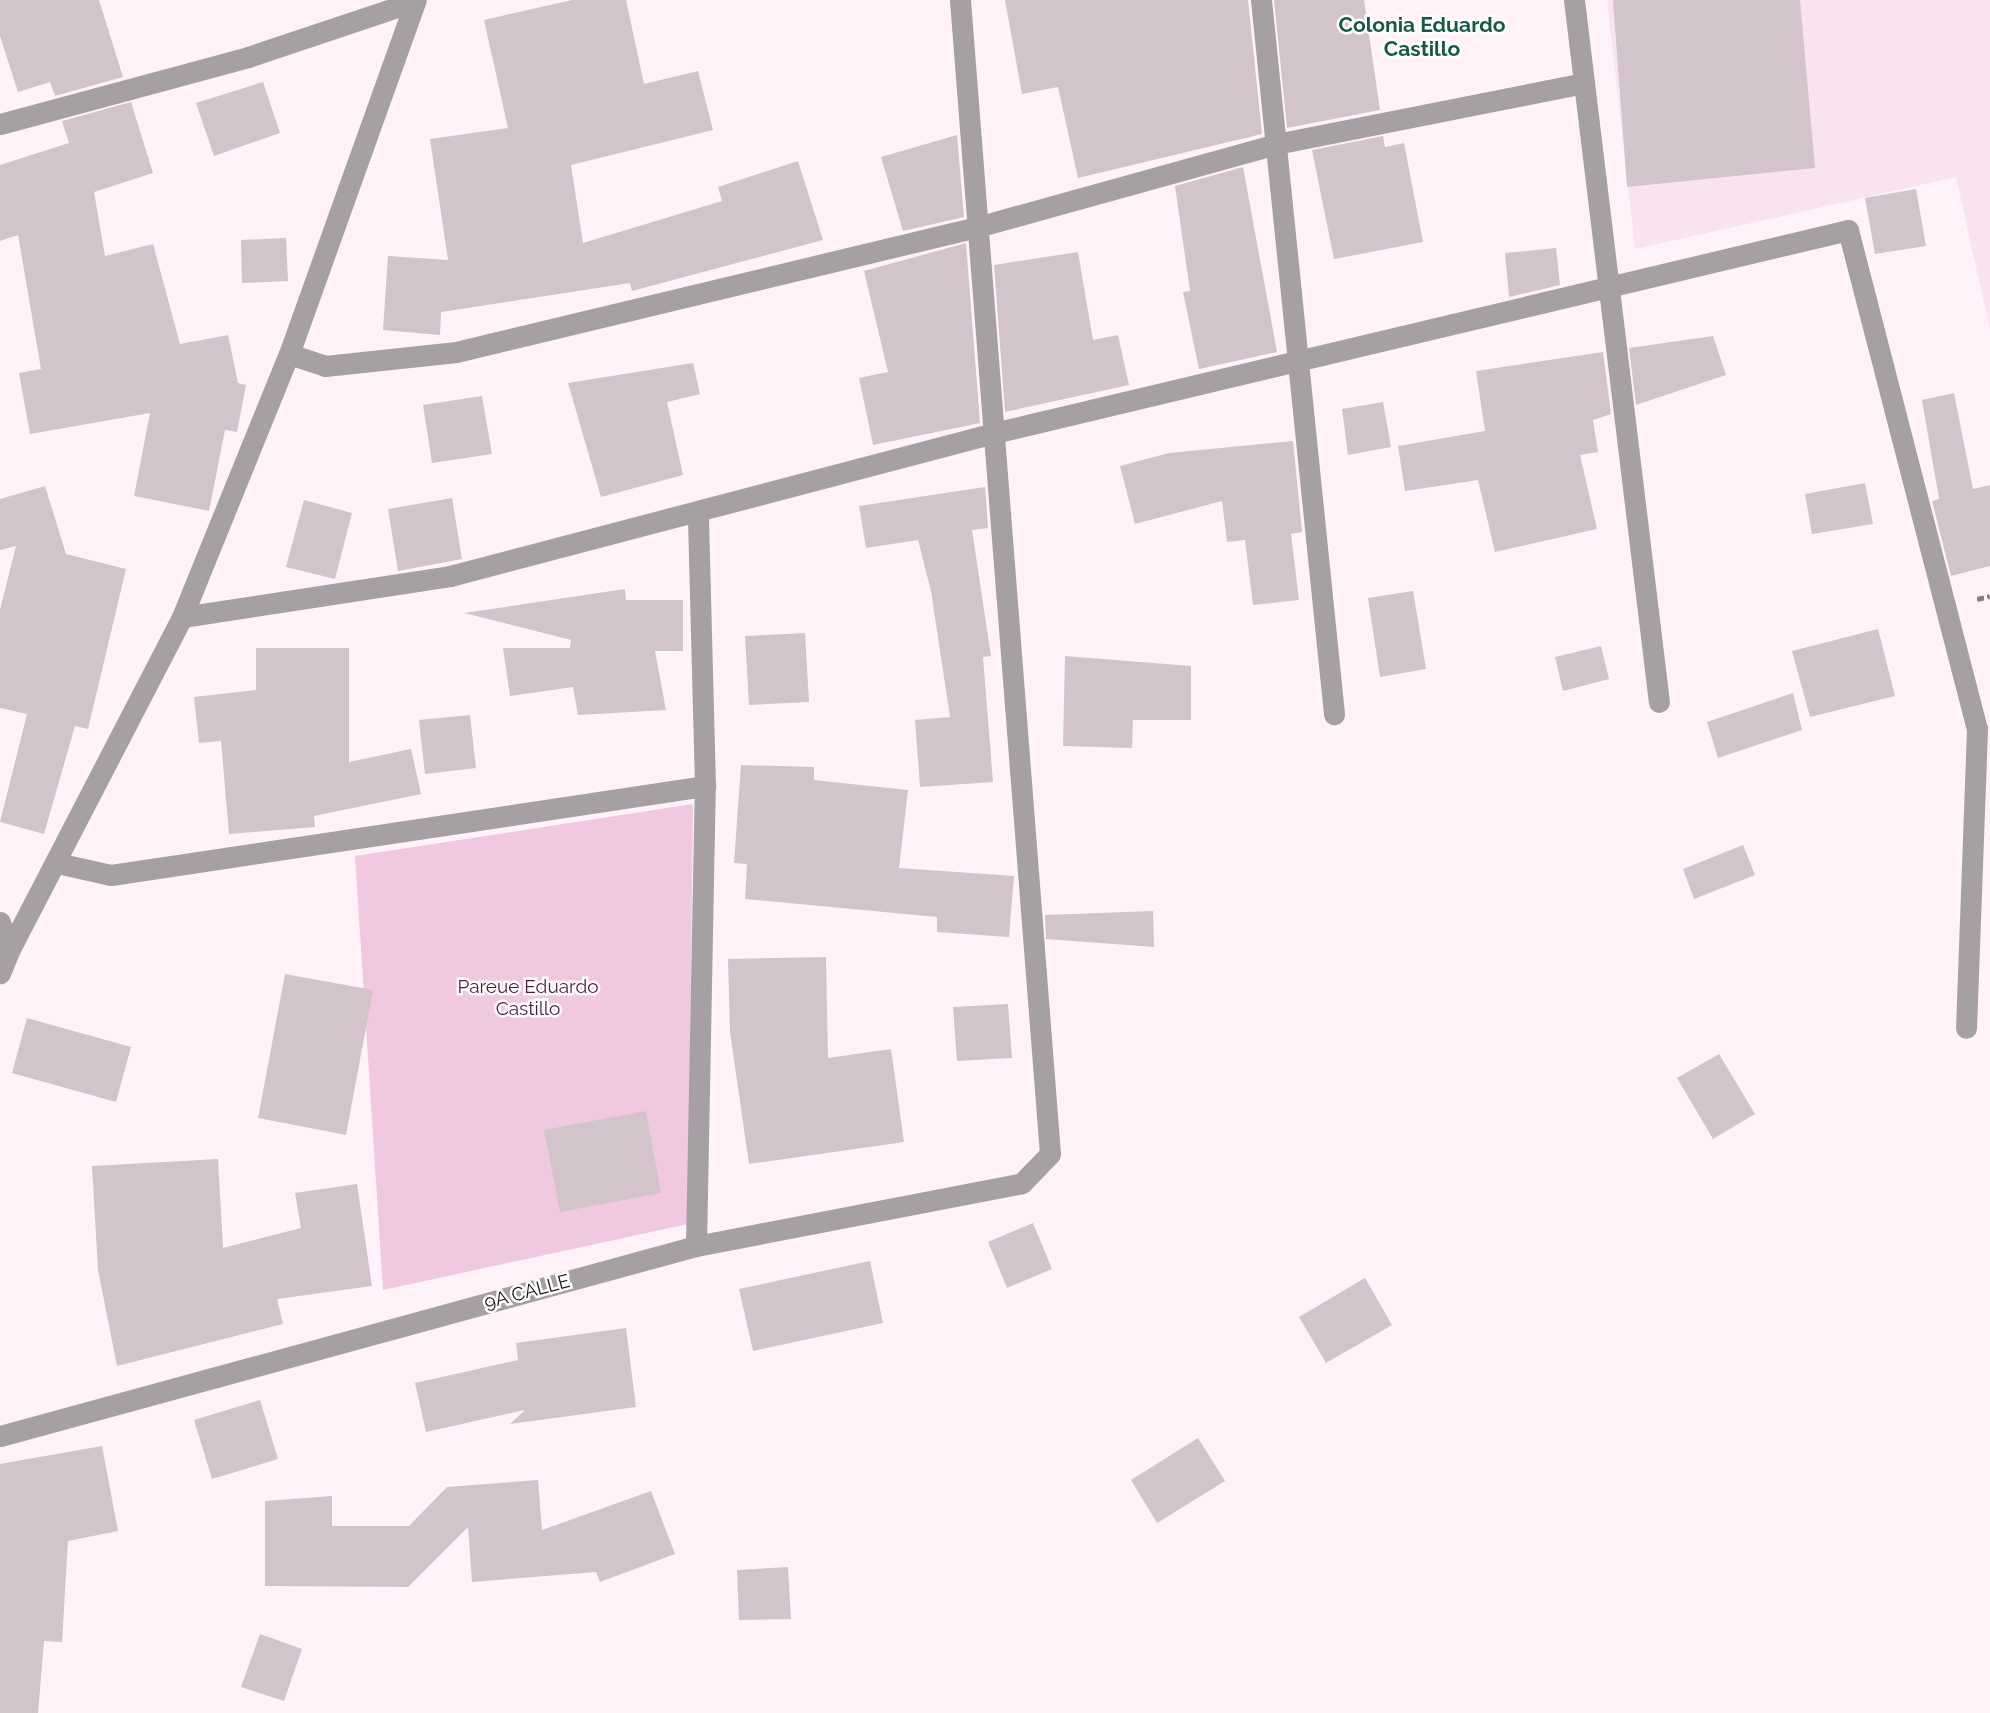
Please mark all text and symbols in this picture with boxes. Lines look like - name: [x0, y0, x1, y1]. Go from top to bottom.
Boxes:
- district label: Colonia Eduardo Castillo: [1339, 12, 1505, 62]
- park label: Pareue Eduardo Castillo: [457, 976, 599, 1020]
- street label: 9A CALLE: [481, 1270, 573, 1314]

